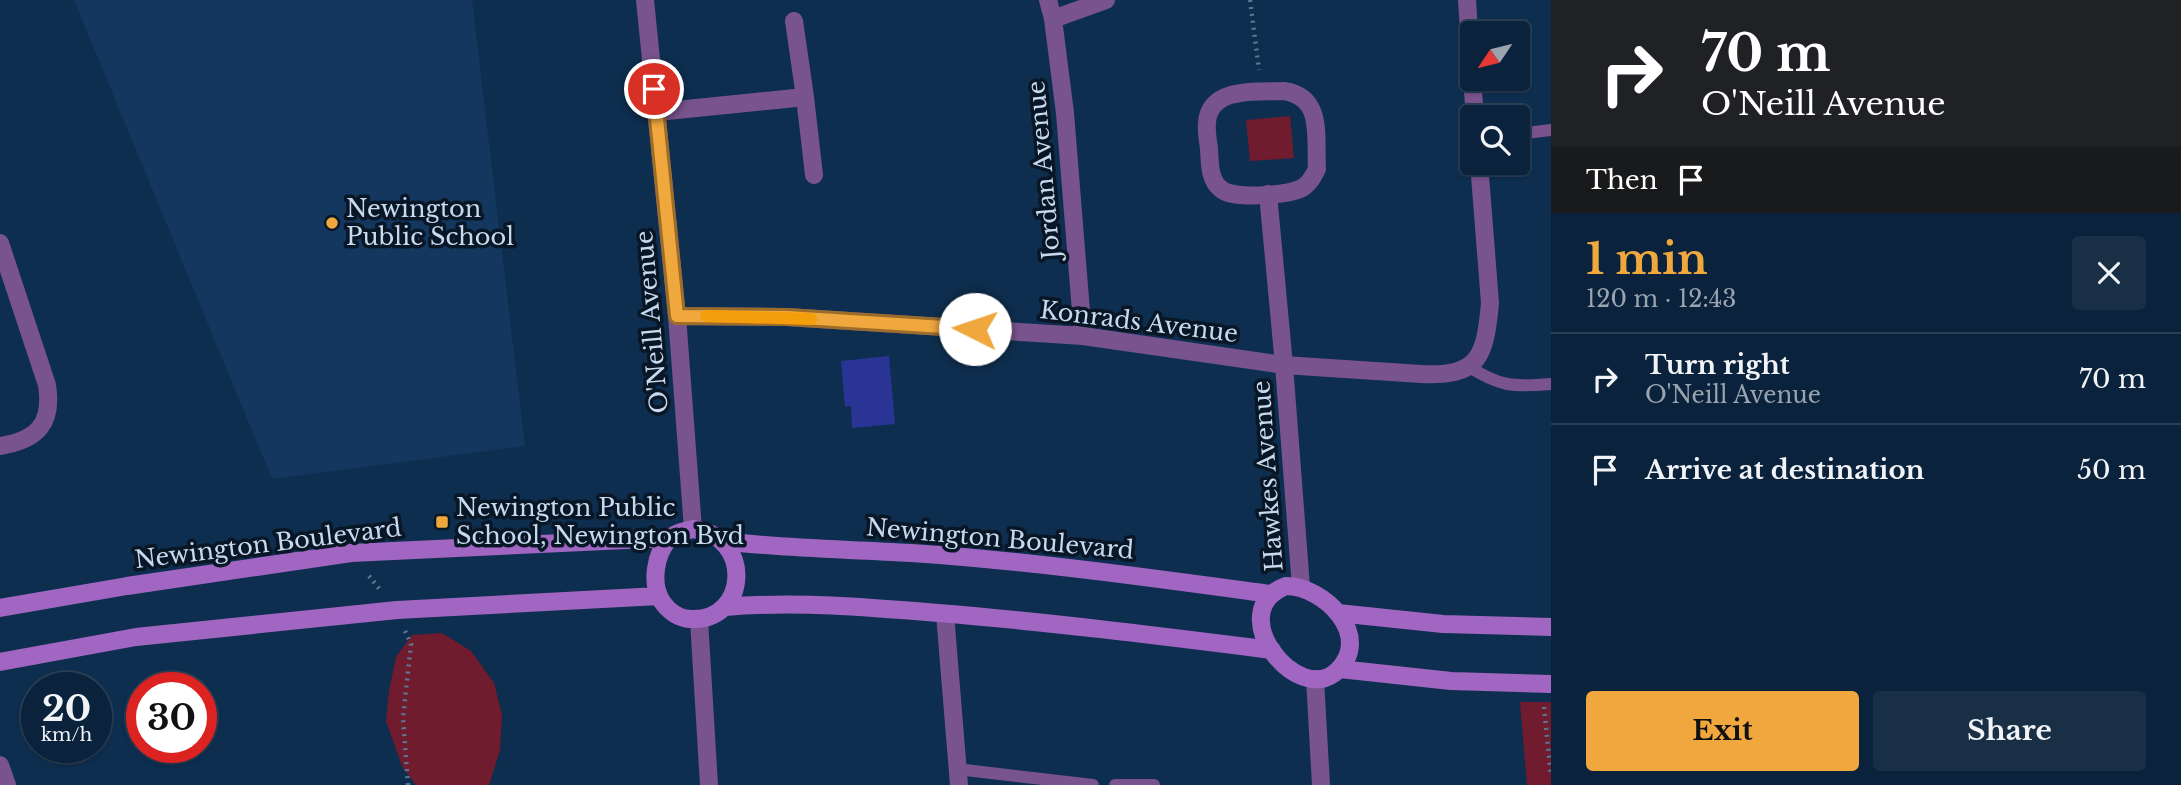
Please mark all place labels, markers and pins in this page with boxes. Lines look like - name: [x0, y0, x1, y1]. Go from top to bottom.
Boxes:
- pin: [624, 59, 684, 119]
- place label: Newington Public School: [346, 194, 514, 251]
- marker: Newington Public School: [324, 215, 340, 231]
- place label: Newington Public School, Newington Bvd: [456, 493, 744, 550]
- marker: Newington Public School, Newington Bvd: [434, 514, 450, 530]

